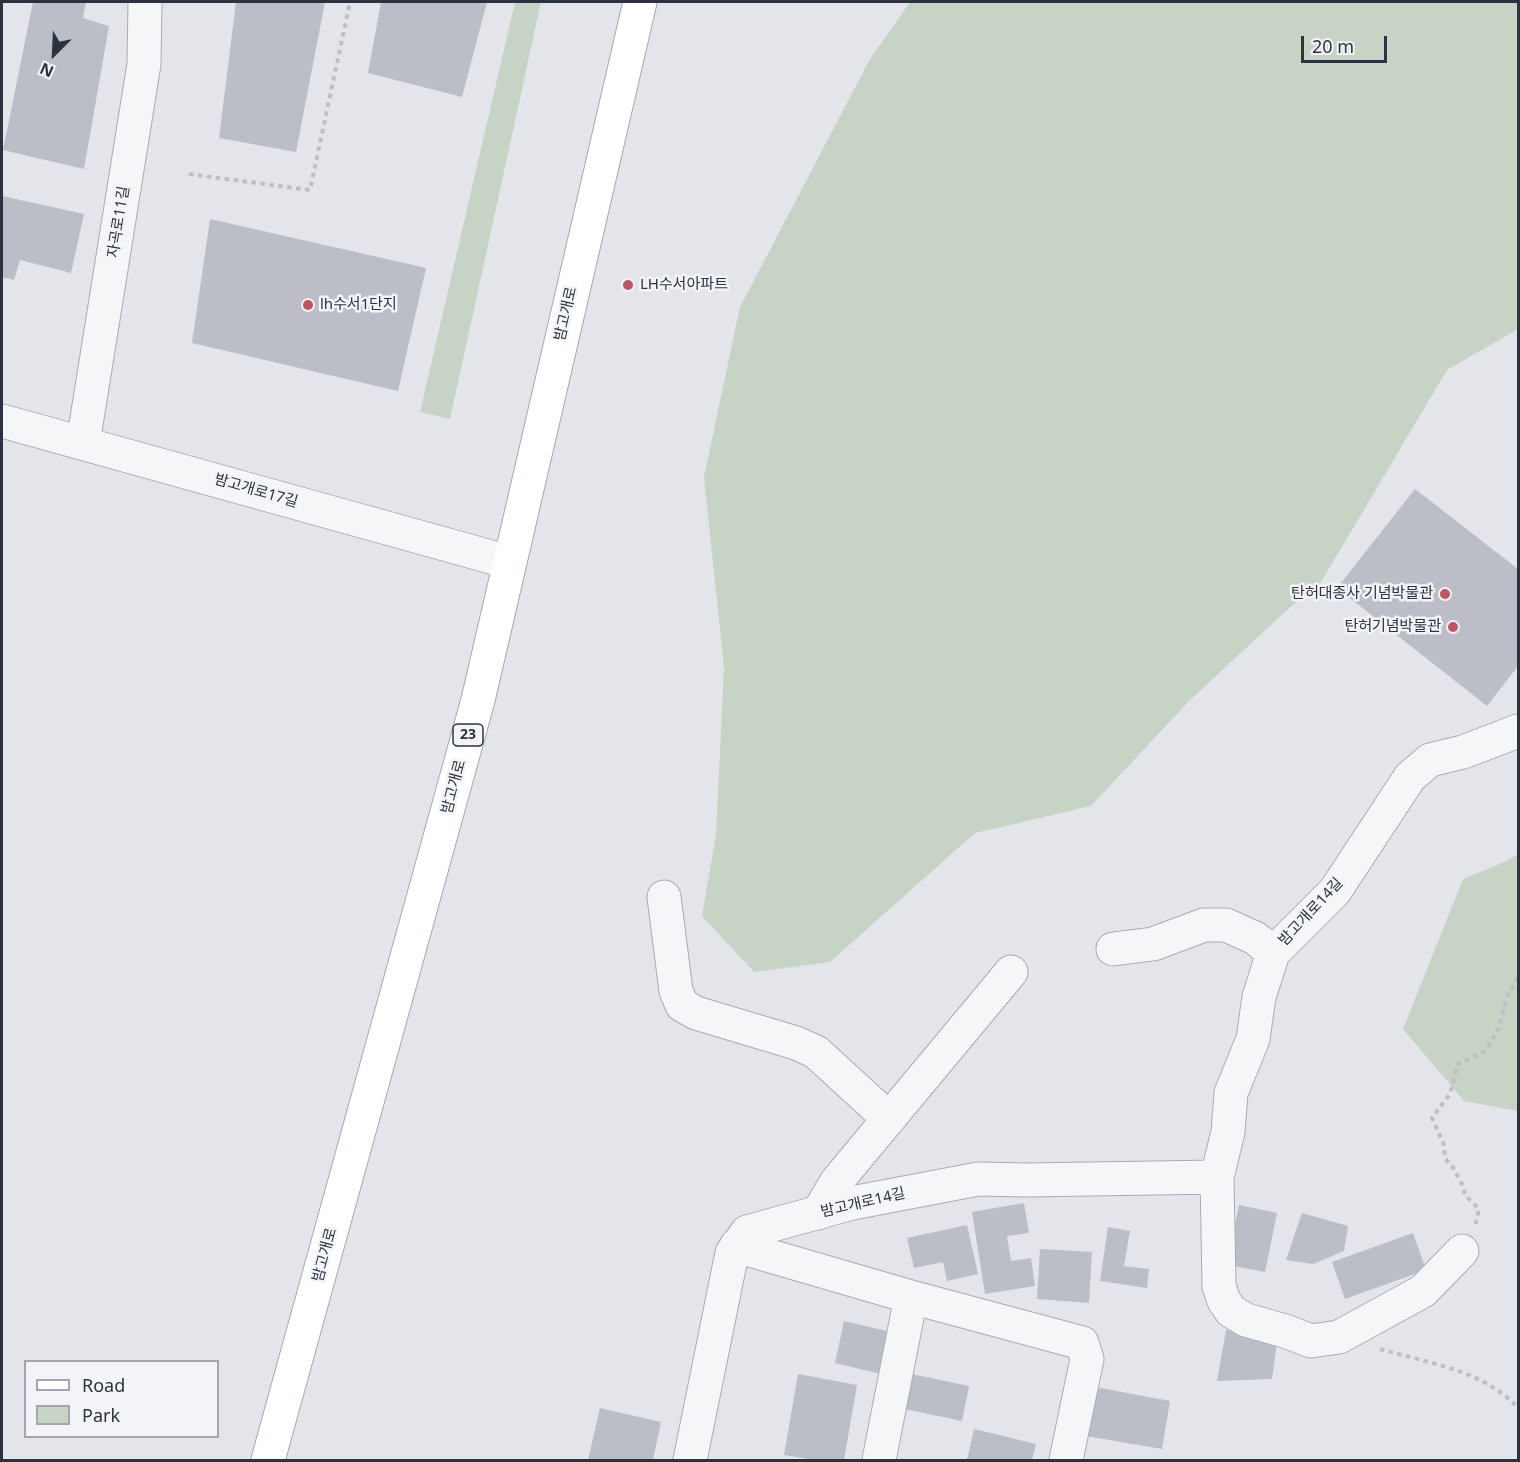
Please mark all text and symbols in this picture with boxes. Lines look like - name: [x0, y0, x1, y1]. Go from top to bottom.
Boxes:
- north arrow: [24, 24, 84, 84]
- scale bar: [1304, 24, 1390, 62]
- text: 20 m: [1312, 34, 1354, 58]
- text: N: [36, 58, 57, 83]
- street label: 자곡로11길: [104, 185, 134, 259]
- place label: LH수서아파트: [640, 276, 728, 294]
- marker: LH수서아파트: [621, 278, 635, 292]
- street label: 밤고개로: [551, 285, 581, 343]
- place label: lh수서1단지: [320, 296, 397, 314]
- marker: lh수서1단지: [301, 298, 315, 312]
- street label: 밤고개로17길: [212, 470, 300, 512]
- place label: 탄허대종사 기념박물관: [1291, 585, 1433, 603]
- marker: 탄허대종사 기념박물관: [1438, 587, 1452, 601]
- place label: 탄허기념박물관: [1344, 618, 1441, 636]
- marker: 탄허기념박물관: [1446, 620, 1460, 634]
- road number: 23: [453, 724, 483, 746]
- street label: 밤고개로: [438, 758, 470, 816]
- street label: 밤고개로14길: [1275, 874, 1347, 950]
- street label: 밤고개로14길: [819, 1185, 907, 1221]
- street label: 밤고개로: [309, 1226, 341, 1284]
- legend: [24, 1360, 219, 1438]
- text: Road: [82, 1373, 125, 1397]
- text: Park: [82, 1403, 120, 1427]

